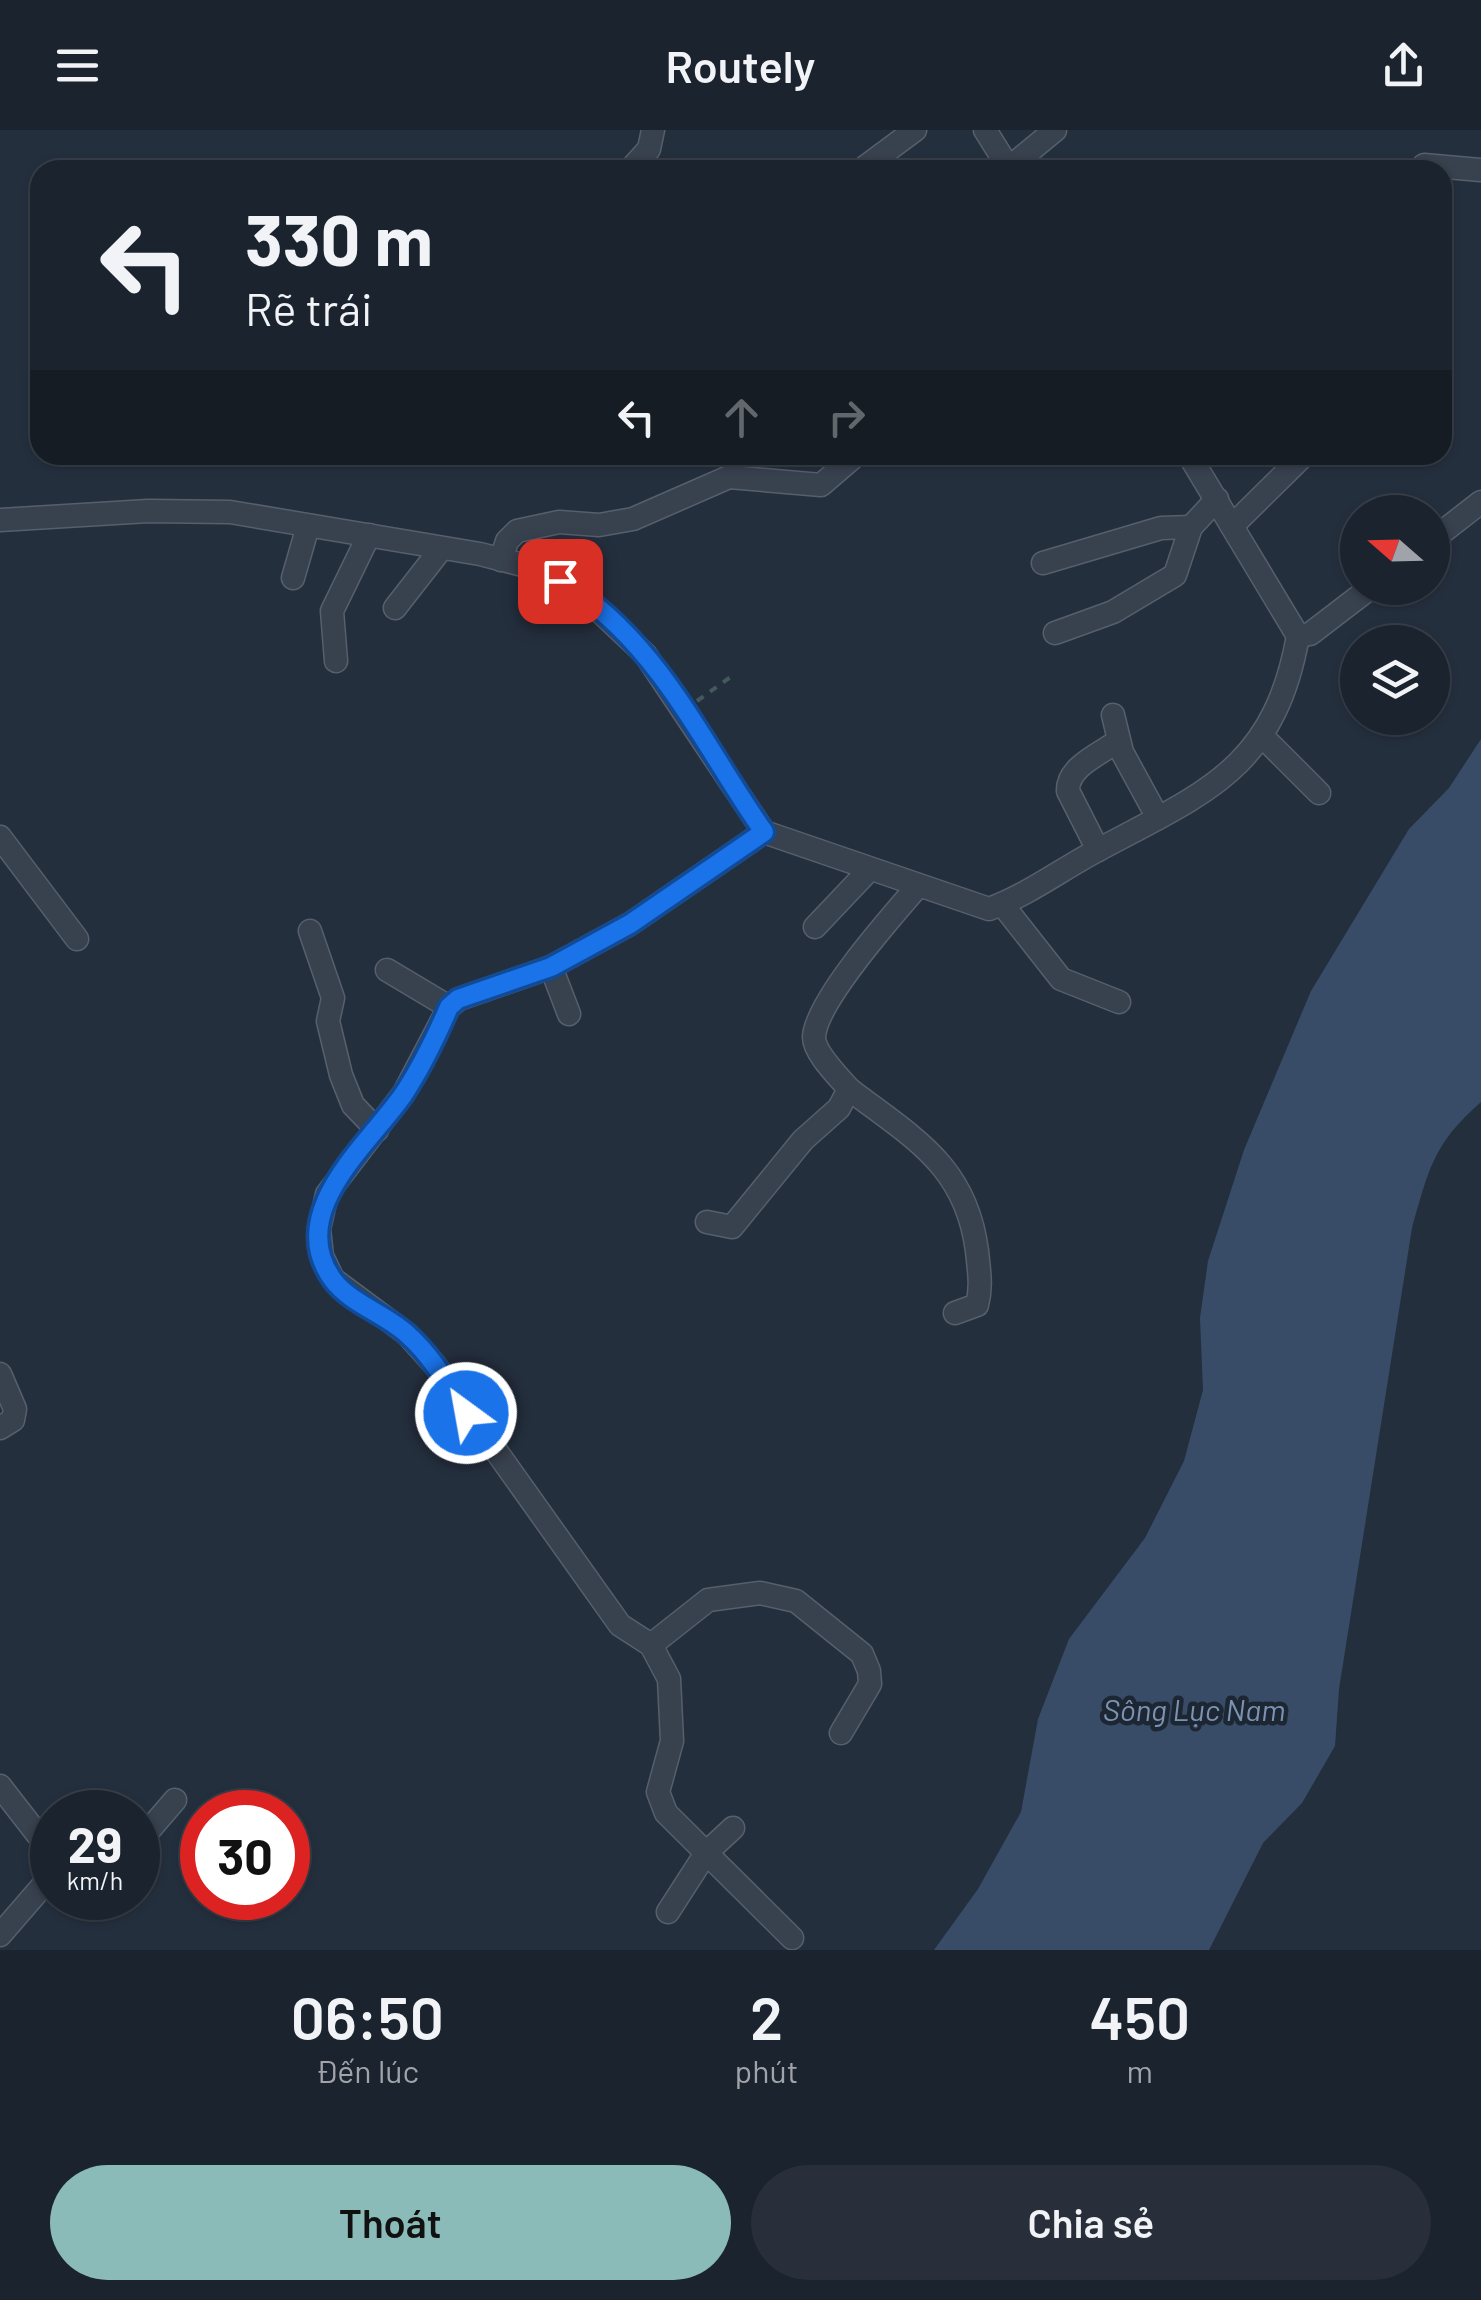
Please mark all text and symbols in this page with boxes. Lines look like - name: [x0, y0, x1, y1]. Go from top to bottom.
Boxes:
- icon: menu: [50, 38, 105, 93]
- text: Routely: [665, 38, 816, 92]
- icon: share: [1376, 38, 1431, 93]
- text: 330 m: [245, 196, 433, 280]
- icon: left: [80, 200, 210, 330]
- text: Rẽ trái: [245, 281, 373, 335]
- icon: left: [609, 390, 664, 445]
- icon: ahead: [714, 390, 769, 445]
- icon: right: [819, 390, 874, 445]
- north arrow: [1340, 495, 1450, 605]
- map controls: [1340, 495, 1450, 735]
- pin: [518, 539, 603, 624]
- icon: arrive: [533, 554, 588, 609]
- button: layers: [1340, 625, 1450, 735]
- position arrow: [414, 1361, 518, 1465]
- water label: Sông Lục Nam: [1103, 1691, 1285, 1727]
- speed limit sign: 30: [180, 1790, 310, 1920]
- text: 29: [68, 1813, 122, 1873]
- text: km/h: [67, 1865, 123, 1895]
- text: 06:50: [291, 1980, 444, 2052]
- text: 2: [750, 1980, 783, 2052]
- text: 450: [1089, 1980, 1190, 2052]
- text: Đến lúc: [315, 2051, 419, 2089]
- text: phút: [735, 2051, 798, 2089]
- text: m: [1126, 2051, 1153, 2089]
- button: Thoát: [50, 2165, 731, 2280]
- button: Chia sẻ: [751, 2165, 1431, 2280]

